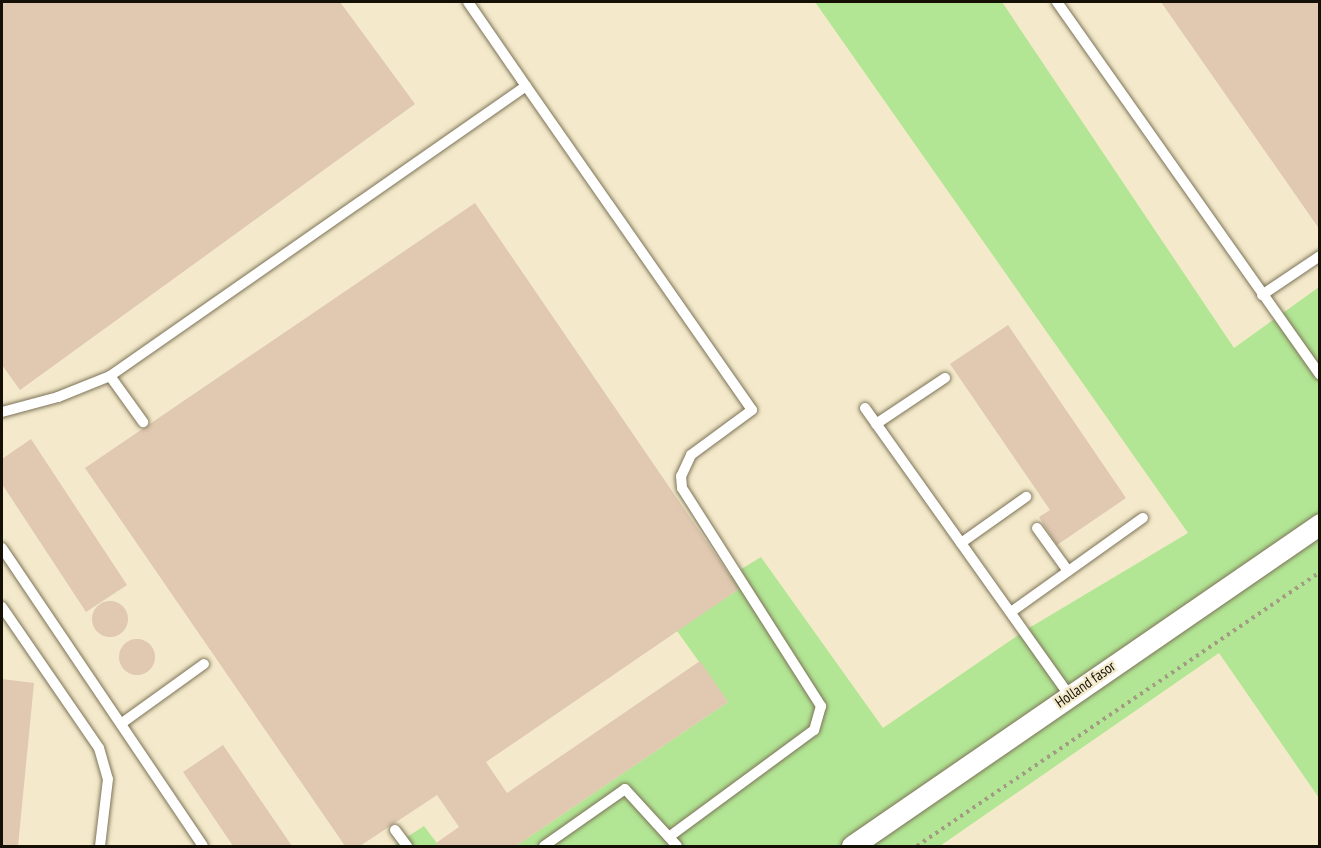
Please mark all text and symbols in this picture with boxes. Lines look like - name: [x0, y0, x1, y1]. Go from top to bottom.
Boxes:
- street label: Holland fasor: [1051, 657, 1119, 711]

